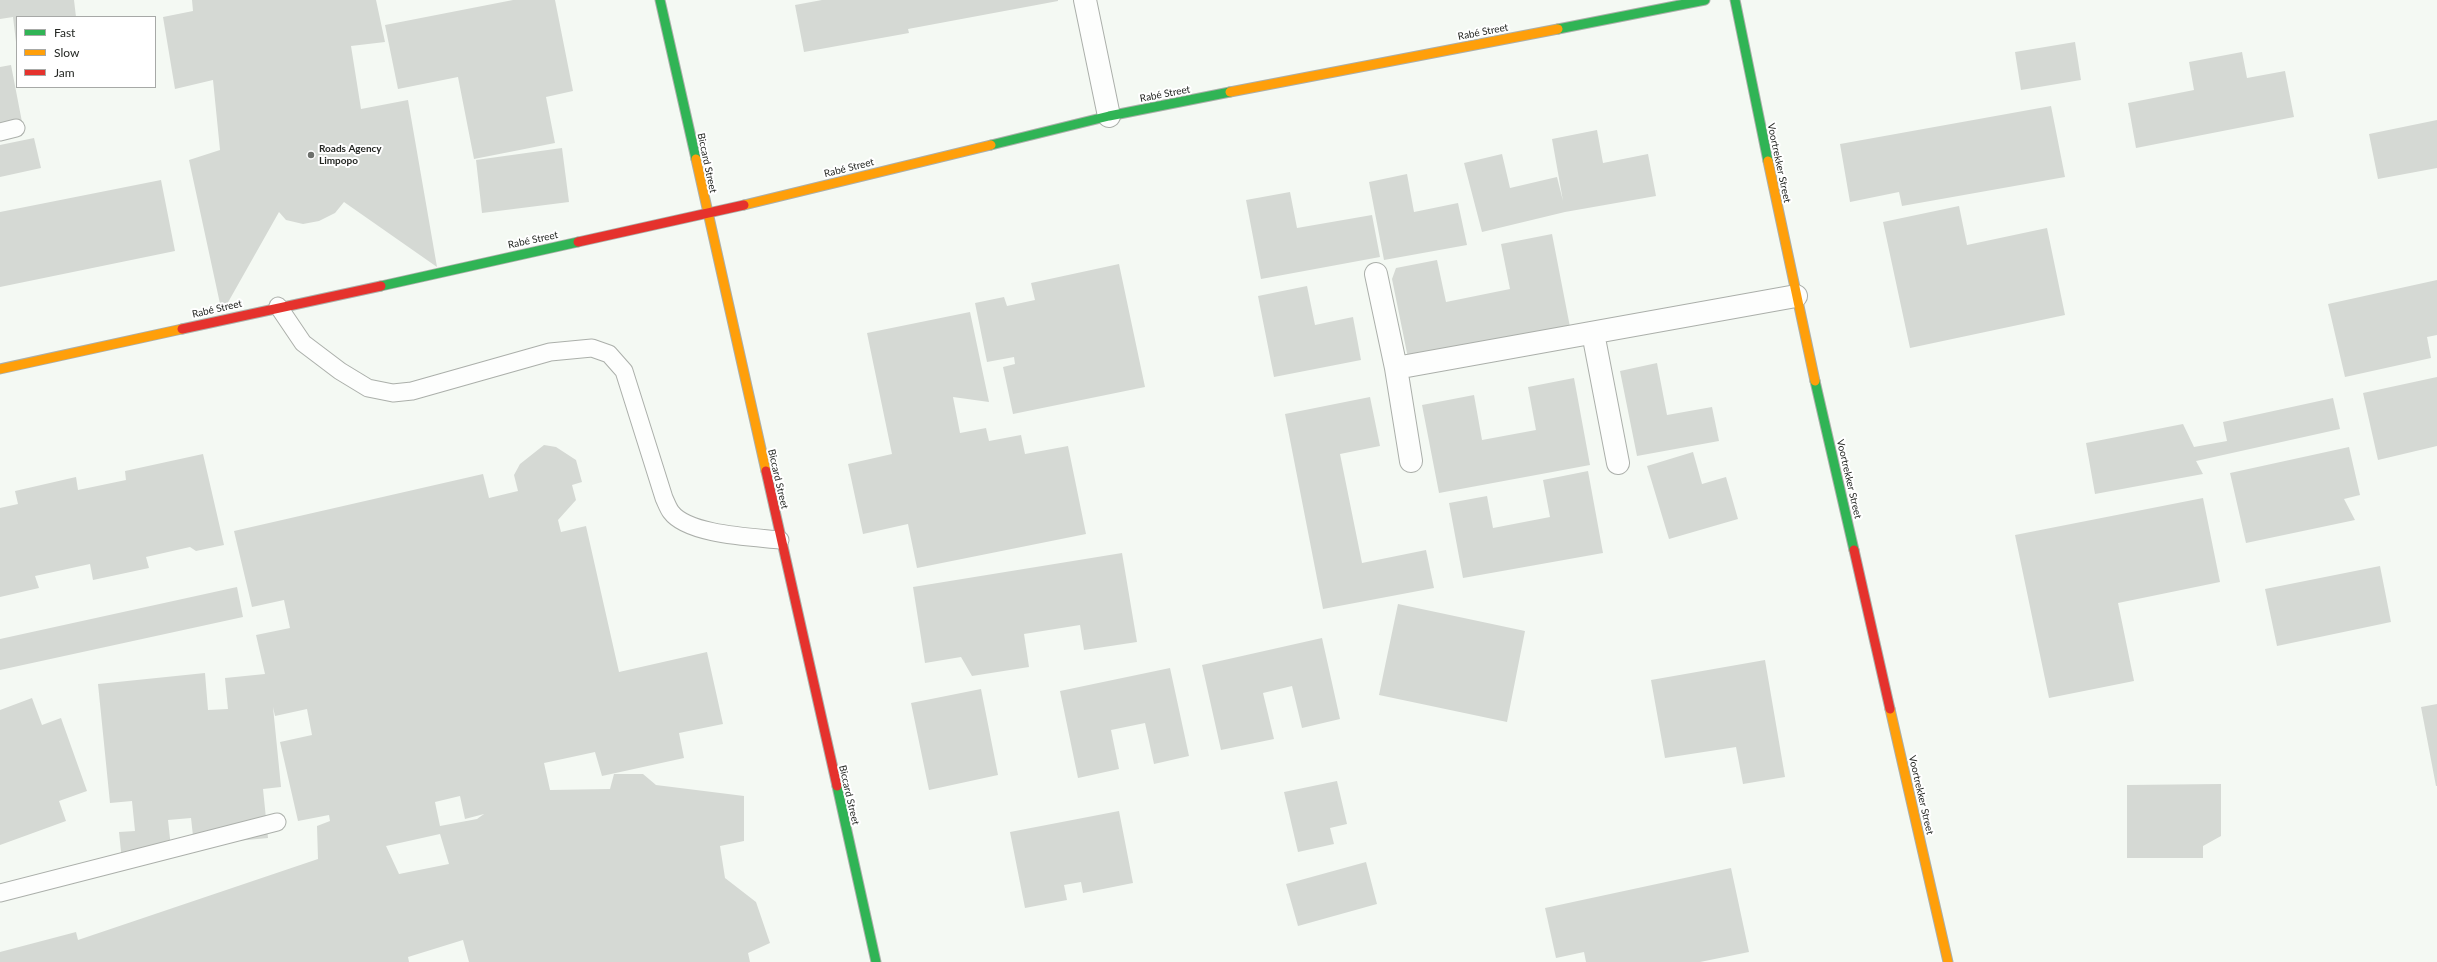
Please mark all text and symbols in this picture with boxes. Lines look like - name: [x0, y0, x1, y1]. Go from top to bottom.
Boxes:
- legend: [16, 16, 156, 88]
- street label: Rabé Street: [1457, 21, 1509, 43]
- text: Fast: [54, 25, 75, 40]
- text: Slow: [54, 45, 79, 60]
- text: Jam: [54, 65, 75, 80]
- street label: Rabé Street: [1139, 83, 1191, 105]
- street label: Voortrekker Street: [1765, 122, 1793, 204]
- street label: Biccard Street: [695, 132, 719, 194]
- place label: Roads Agency Limpopo: [319, 143, 382, 166]
- marker: Roads Agency Limpopo: [306, 150, 316, 160]
- street label: Rabé Street: [823, 156, 875, 180]
- street label: Rabé Street: [507, 229, 559, 251]
- street label: Rabé Street: [191, 297, 243, 321]
- street label: Voortrekker Street: [1834, 438, 1864, 520]
- street label: Biccard Street: [765, 448, 791, 510]
- street label: Voortrekker Street: [1906, 754, 1936, 836]
- street label: Biccard Street: [836, 764, 862, 826]

